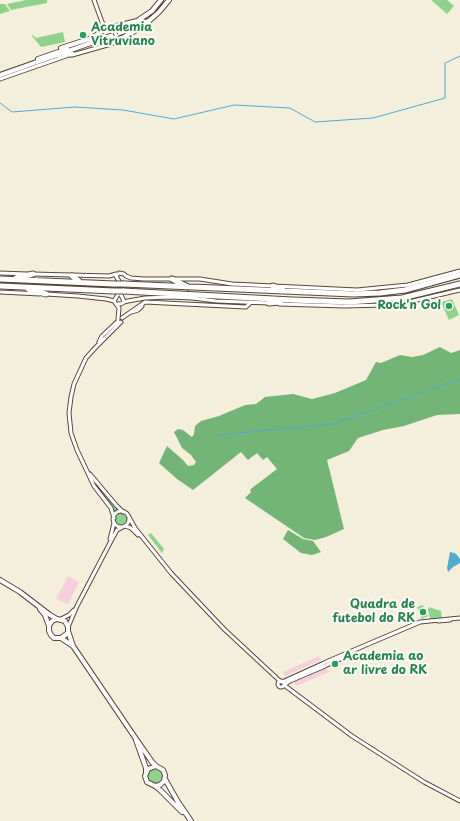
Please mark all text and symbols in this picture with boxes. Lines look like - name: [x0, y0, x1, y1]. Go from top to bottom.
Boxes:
- place label: Academia Vitruviano: [91, 21, 155, 49]
- marker: Academia Vitruviano: [78, 30, 88, 40]
- place label: Rock'n Gol: [377, 299, 441, 313]
- marker: Rock'n Gol: [444, 301, 454, 311]
- place label: Quadra de futebol do RK: [332, 598, 415, 626]
- marker: Quadra de futebol do RK: [418, 607, 428, 617]
- place label: Academia ao ar livre do RK: [343, 650, 427, 678]
- marker: Academia ao ar livre do RK: [330, 659, 340, 669]

